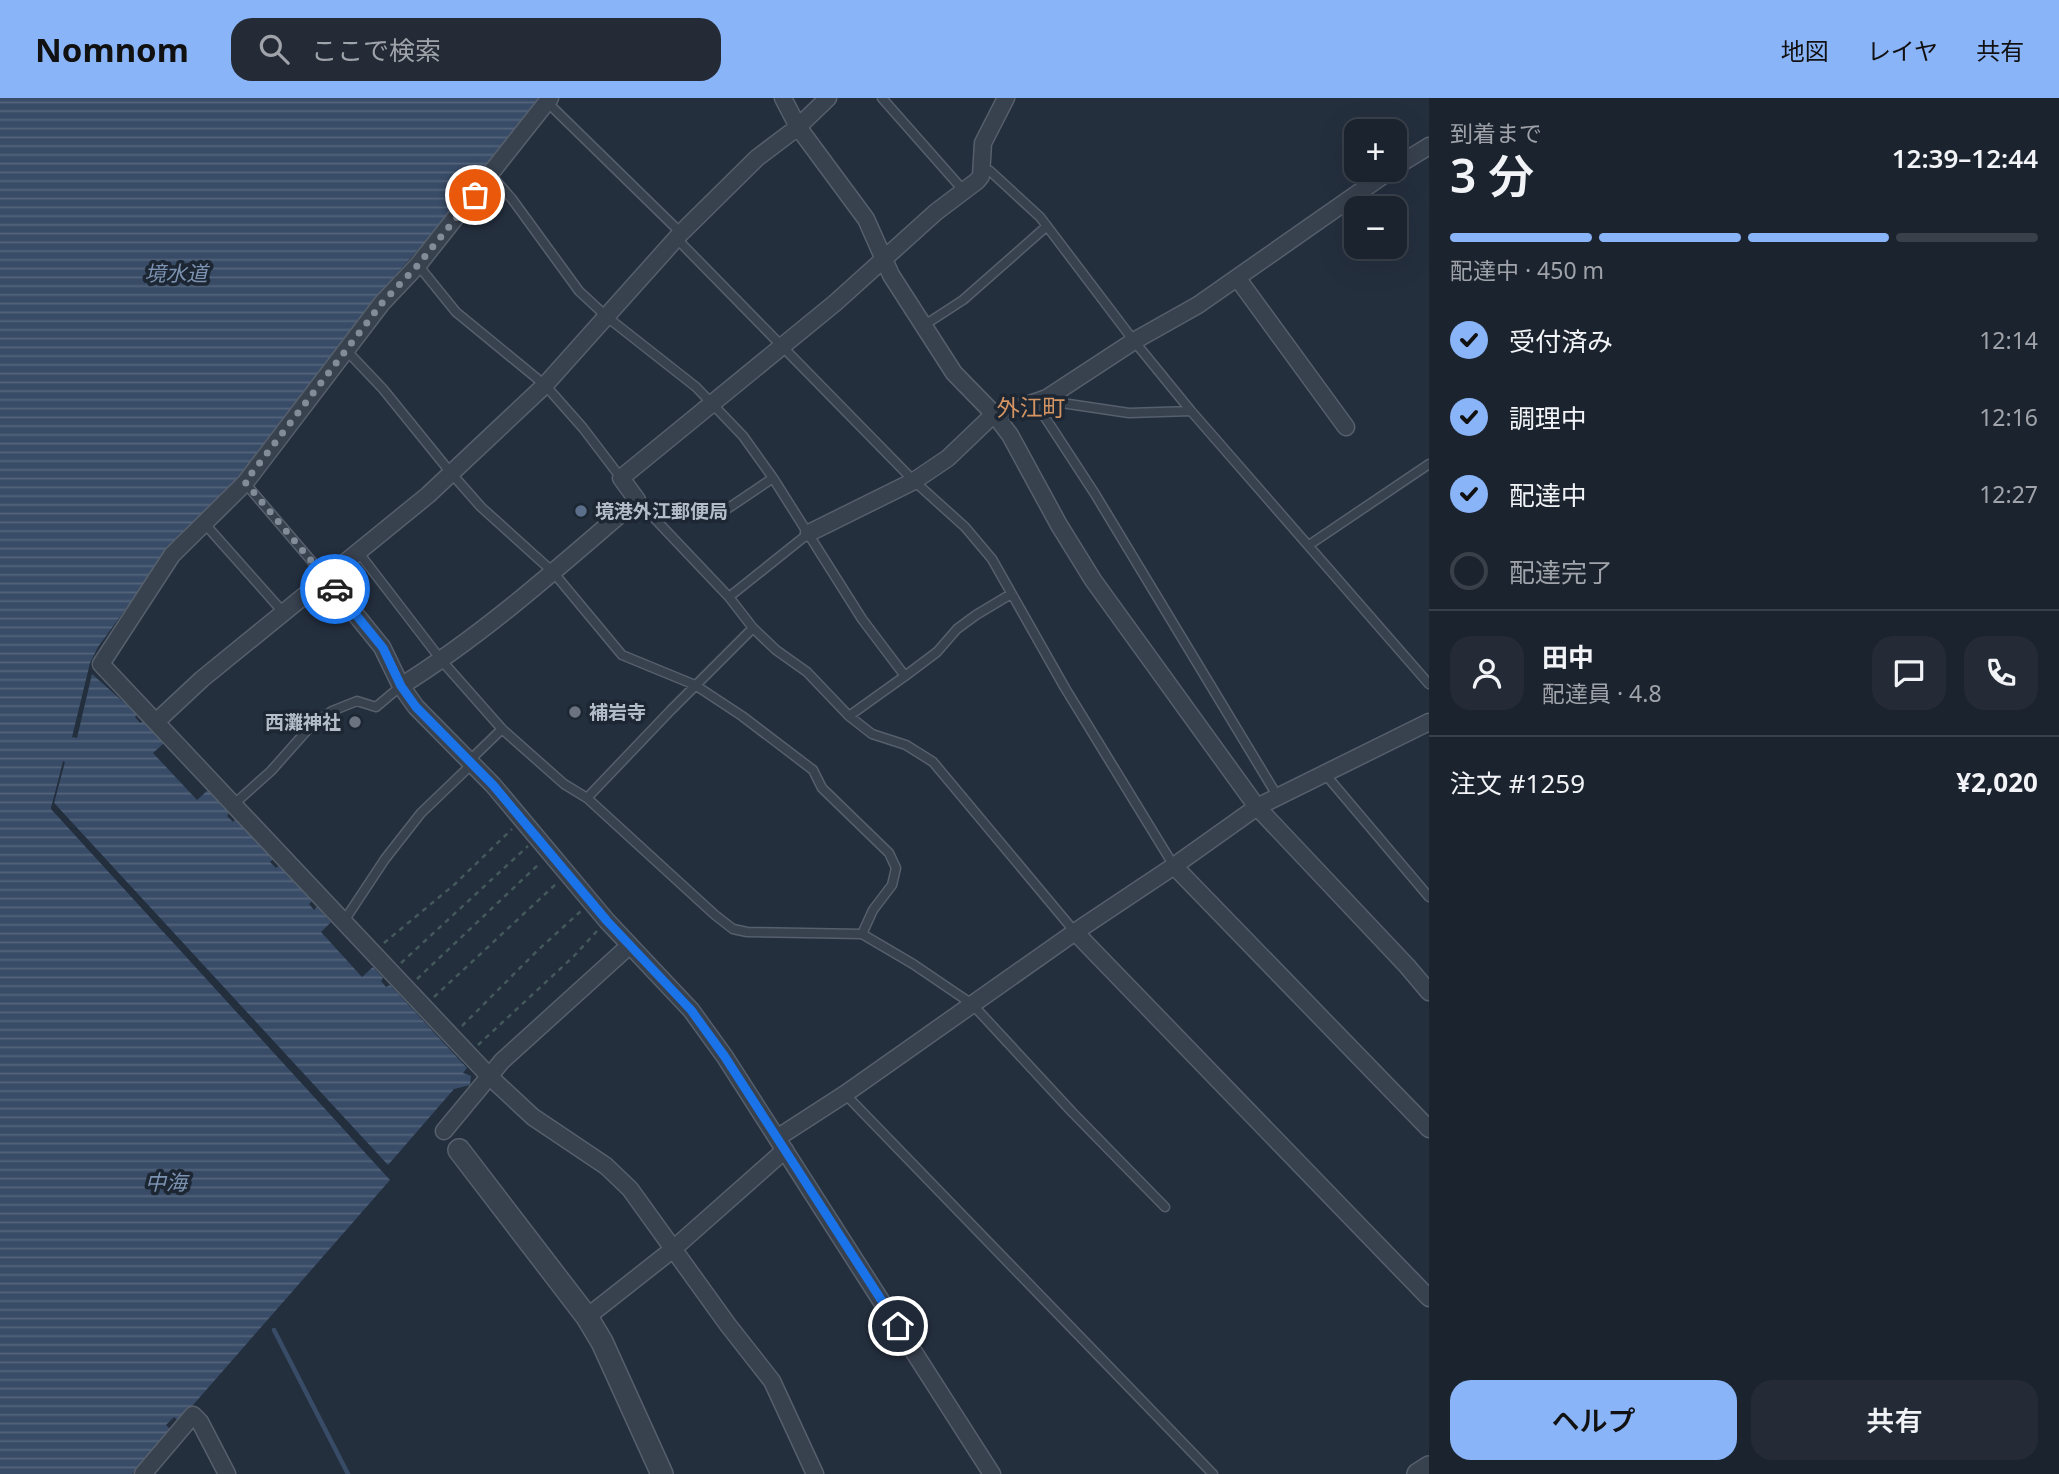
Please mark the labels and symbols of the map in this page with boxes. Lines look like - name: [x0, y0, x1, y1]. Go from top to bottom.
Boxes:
- pin: [445, 165, 505, 225]
- water label: 境水道: [145, 259, 210, 287]
- district label: 外江町: [997, 391, 1066, 423]
- place label: 境港外江郵便局: [595, 498, 728, 524]
- marker: 境港外江郵便局: [573, 503, 589, 519]
- courier: [300, 554, 370, 624]
- place label: 補岩寺: [589, 699, 646, 725]
- marker: 補岩寺: [567, 704, 583, 720]
- place label: 西灘神社: [265, 709, 341, 735]
- marker: 西灘神社: [347, 714, 363, 730]
- water label: 中海: [145, 1168, 190, 1196]
- pin: [868, 1296, 928, 1356]

